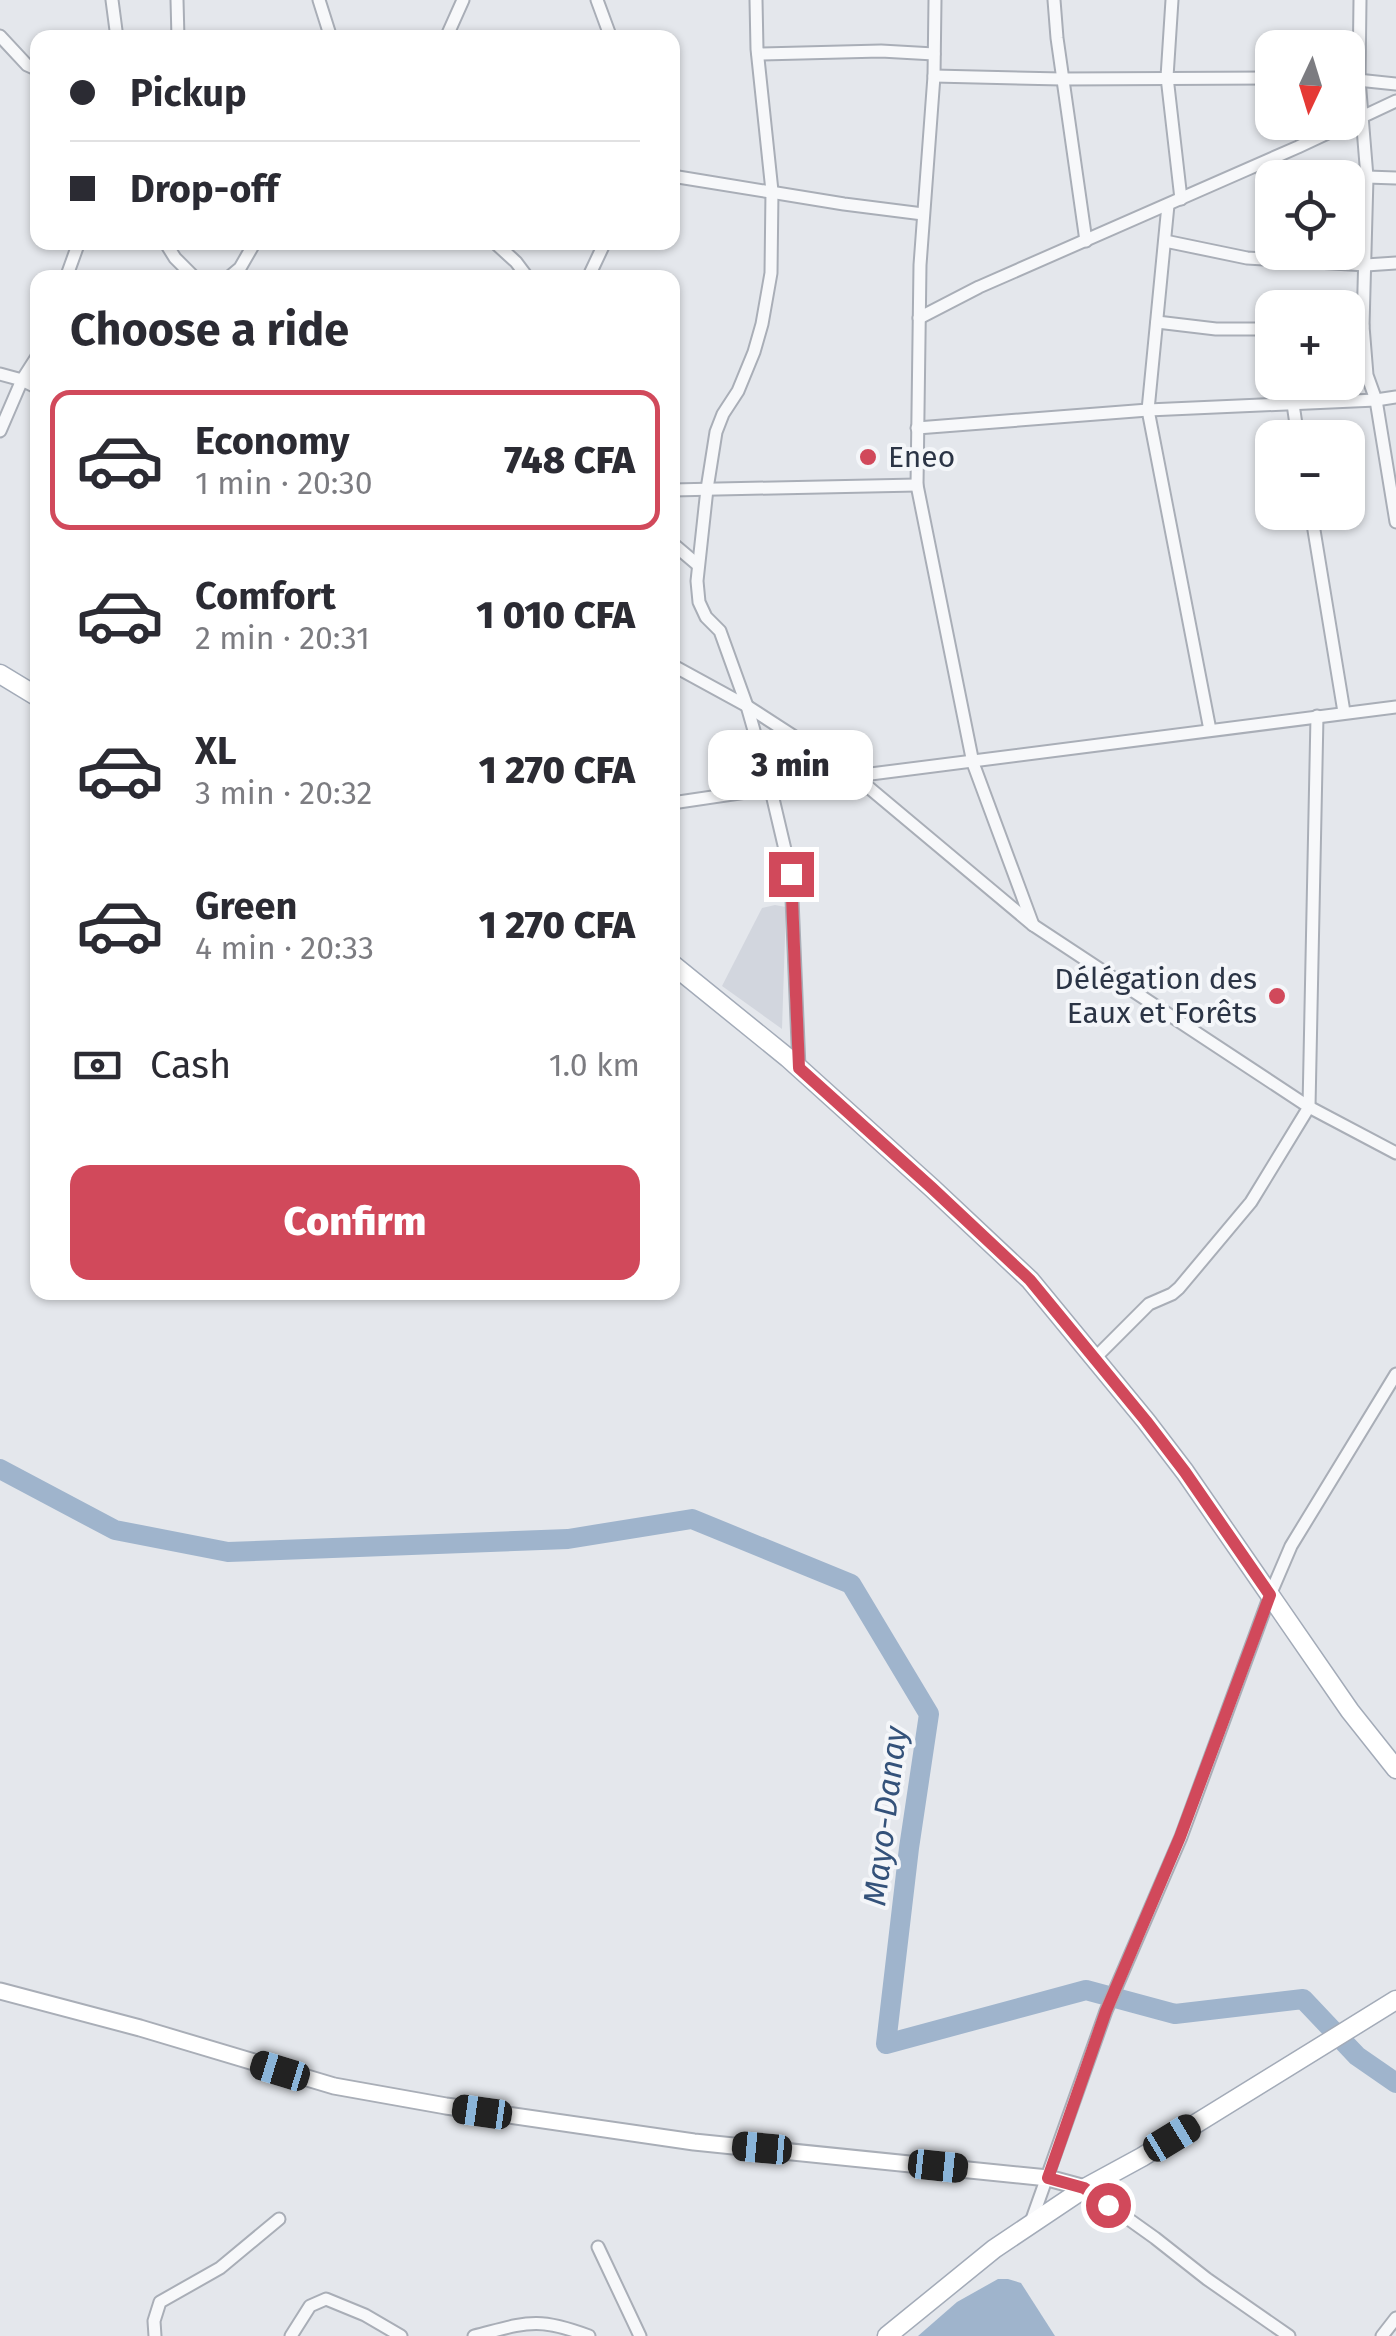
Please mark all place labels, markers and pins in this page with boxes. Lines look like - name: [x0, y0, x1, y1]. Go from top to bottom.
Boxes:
- place label: Eneo: [888, 439, 955, 475]
- marker: Eneo: [857, 446, 879, 468]
- place label: Délégation des Eaux et Forêts: [1054, 961, 1257, 1031]
- marker: Délégation des Eaux et Forêts: [1266, 985, 1288, 1007]

